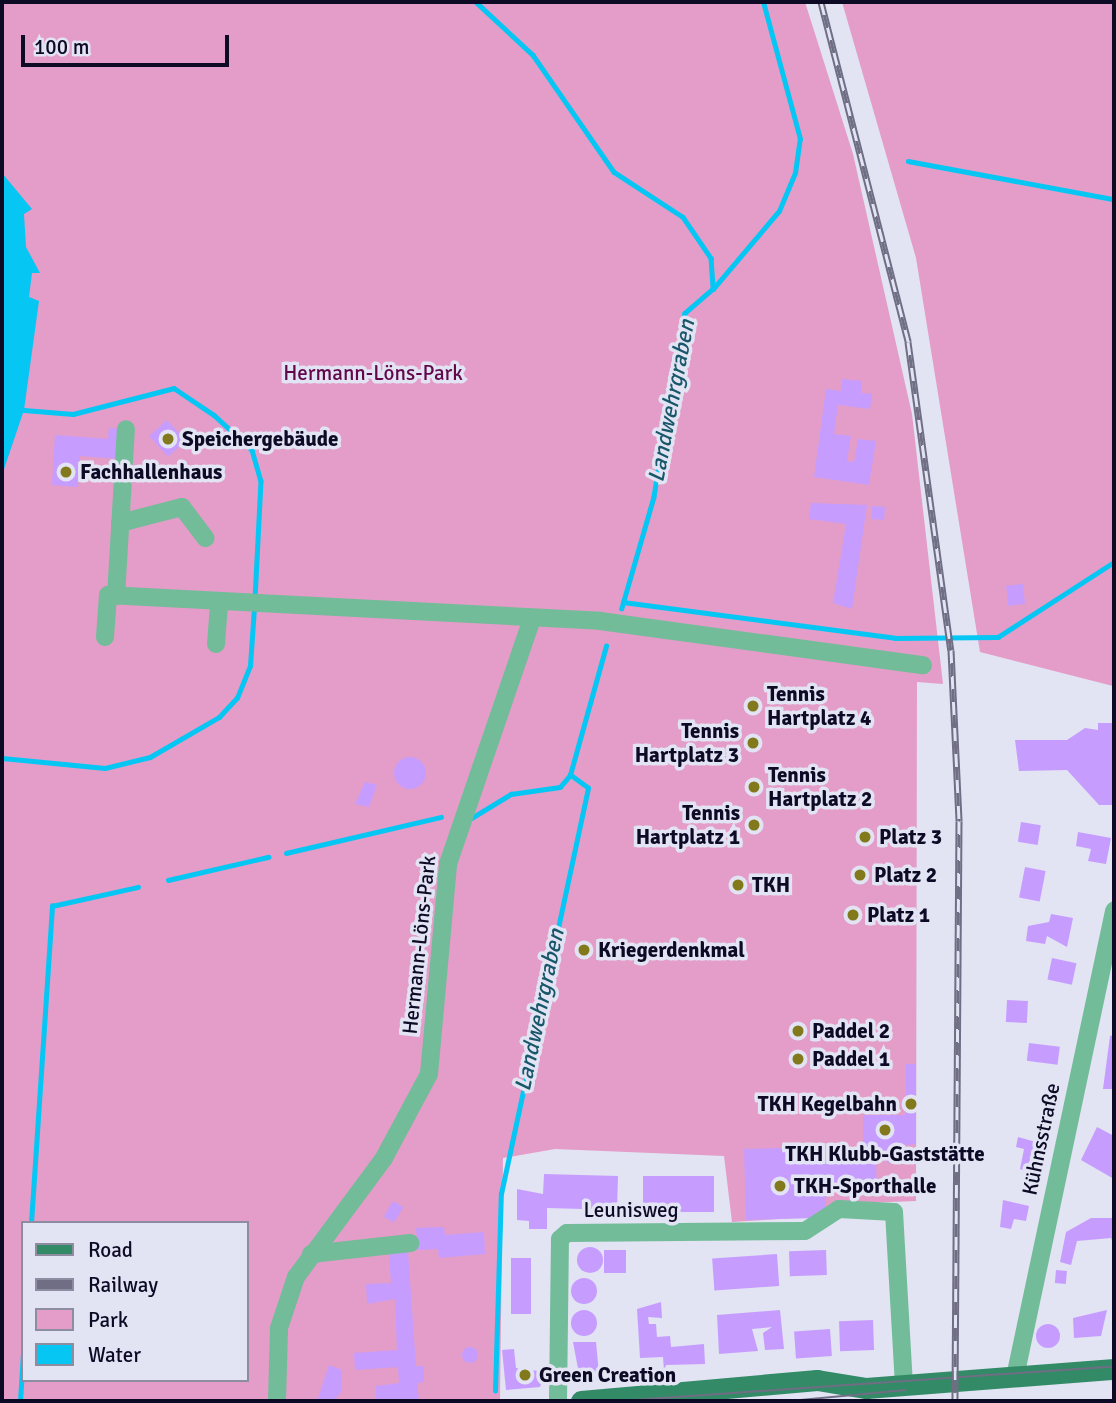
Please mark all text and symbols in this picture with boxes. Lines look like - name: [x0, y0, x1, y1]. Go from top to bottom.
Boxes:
- scale bar: [24, 21, 233, 65]
- text: 100 m: [34, 34, 89, 60]
- water label: Landwehrgraben: [643, 317, 701, 485]
- park label: Hermann-Löns-Park: [283, 360, 463, 386]
- place label: Speichergebäude: [182, 426, 339, 452]
- marker: Speichergebäude: [160, 431, 176, 447]
- place label: Fachhallenhaus: [80, 459, 222, 485]
- marker: Fachhallenhaus: [58, 464, 74, 480]
- place label: Tennis Hartplatz 4: [767, 681, 871, 731]
- marker: Tennis Hartplatz 4: [745, 698, 761, 714]
- place label: Tennis Hartplatz 3: [635, 718, 739, 768]
- marker: Tennis Hartplatz 3: [745, 735, 761, 751]
- place label: Tennis Hartplatz 2: [768, 762, 872, 812]
- marker: Tennis Hartplatz 2: [746, 779, 762, 795]
- place label: Tennis Hartplatz 1: [636, 800, 740, 850]
- marker: Tennis Hartplatz 1: [746, 817, 762, 833]
- place label: Platz 3: [879, 824, 942, 850]
- marker: Platz 3: [857, 829, 873, 845]
- street label: Hermann-Löns-Park: [397, 854, 441, 1036]
- place label: Platz 2: [874, 862, 937, 888]
- marker: Platz 2: [852, 867, 868, 883]
- place label: TKH: [752, 872, 790, 898]
- marker: TKH: [730, 877, 746, 893]
- place label: Platz 1: [867, 902, 930, 928]
- marker: Platz 1: [845, 907, 861, 923]
- water label: Landwehrgraben: [509, 926, 571, 1094]
- place label: Kriegerdenkmal: [598, 937, 745, 963]
- marker: Kriegerdenkmal: [576, 942, 592, 958]
- place label: Paddel 2: [812, 1018, 890, 1044]
- marker: Paddel 2: [790, 1023, 806, 1039]
- place label: Paddel 1: [812, 1046, 890, 1072]
- marker: Paddel 1: [790, 1051, 806, 1067]
- street label: Kühnsstraße: [1017, 1081, 1065, 1197]
- place label: TKH Kegelbahn: [758, 1091, 897, 1117]
- marker: TKH Kegelbahn: [903, 1096, 919, 1112]
- marker: TKH Klubb-Gaststätte: [877, 1122, 893, 1138]
- place label: TKH Klubb-Gaststätte: [785, 1141, 985, 1167]
- place label: TKH-Sporthalle: [794, 1173, 936, 1199]
- marker: TKH-Sporthalle: [772, 1178, 788, 1194]
- street label: Leunisweg: [583, 1197, 679, 1223]
- legend: [21, 1221, 248, 1382]
- text: Road: [88, 1237, 133, 1263]
- text: Railway: [88, 1272, 158, 1298]
- text: Park: [88, 1307, 128, 1333]
- text: Water: [88, 1342, 141, 1368]
- place label: Green Creation: [539, 1362, 676, 1388]
- marker: Green Creation: [517, 1367, 533, 1383]

